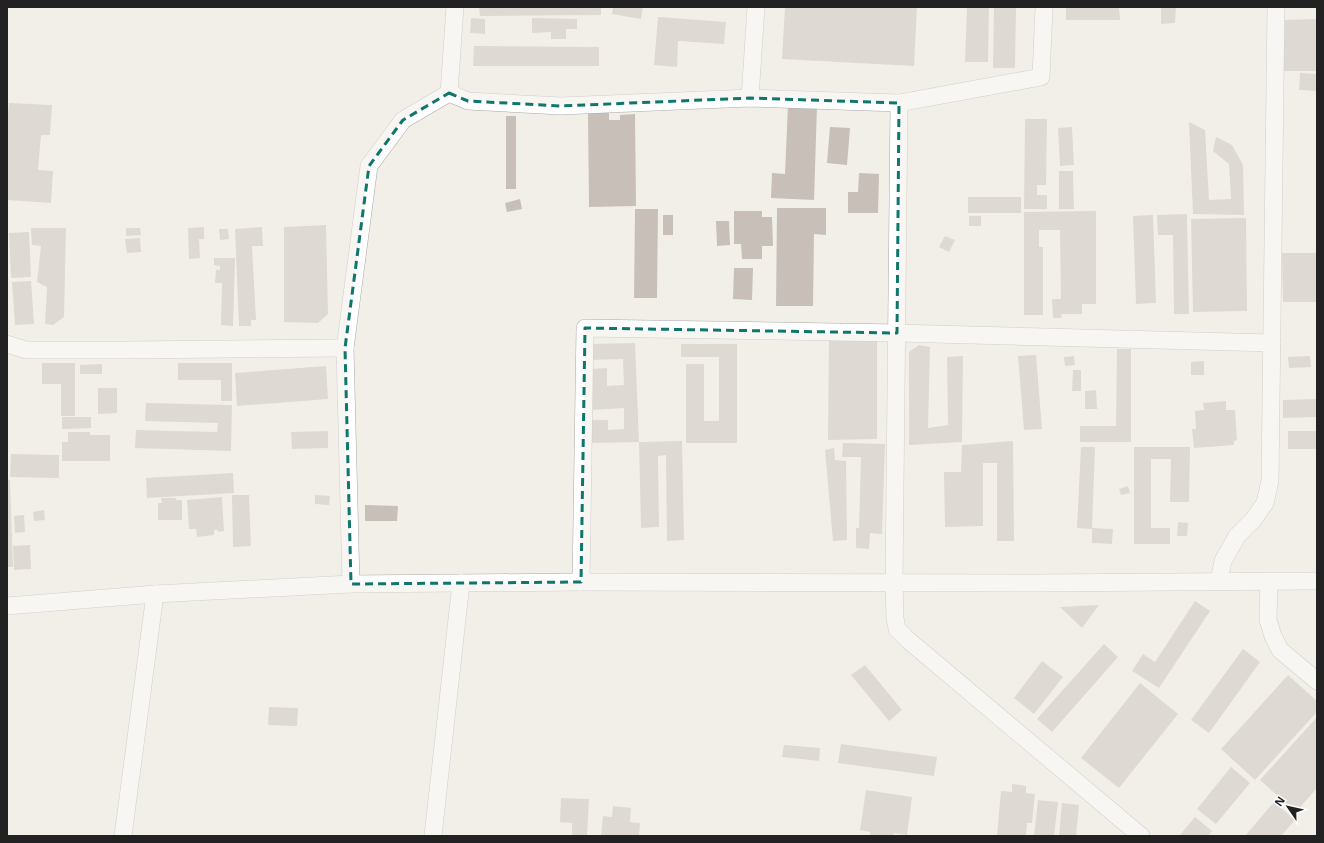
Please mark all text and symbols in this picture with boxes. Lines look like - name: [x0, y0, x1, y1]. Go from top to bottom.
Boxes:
- north arrow: [1268, 787, 1308, 827]
- text: N: [1271, 793, 1288, 809]

